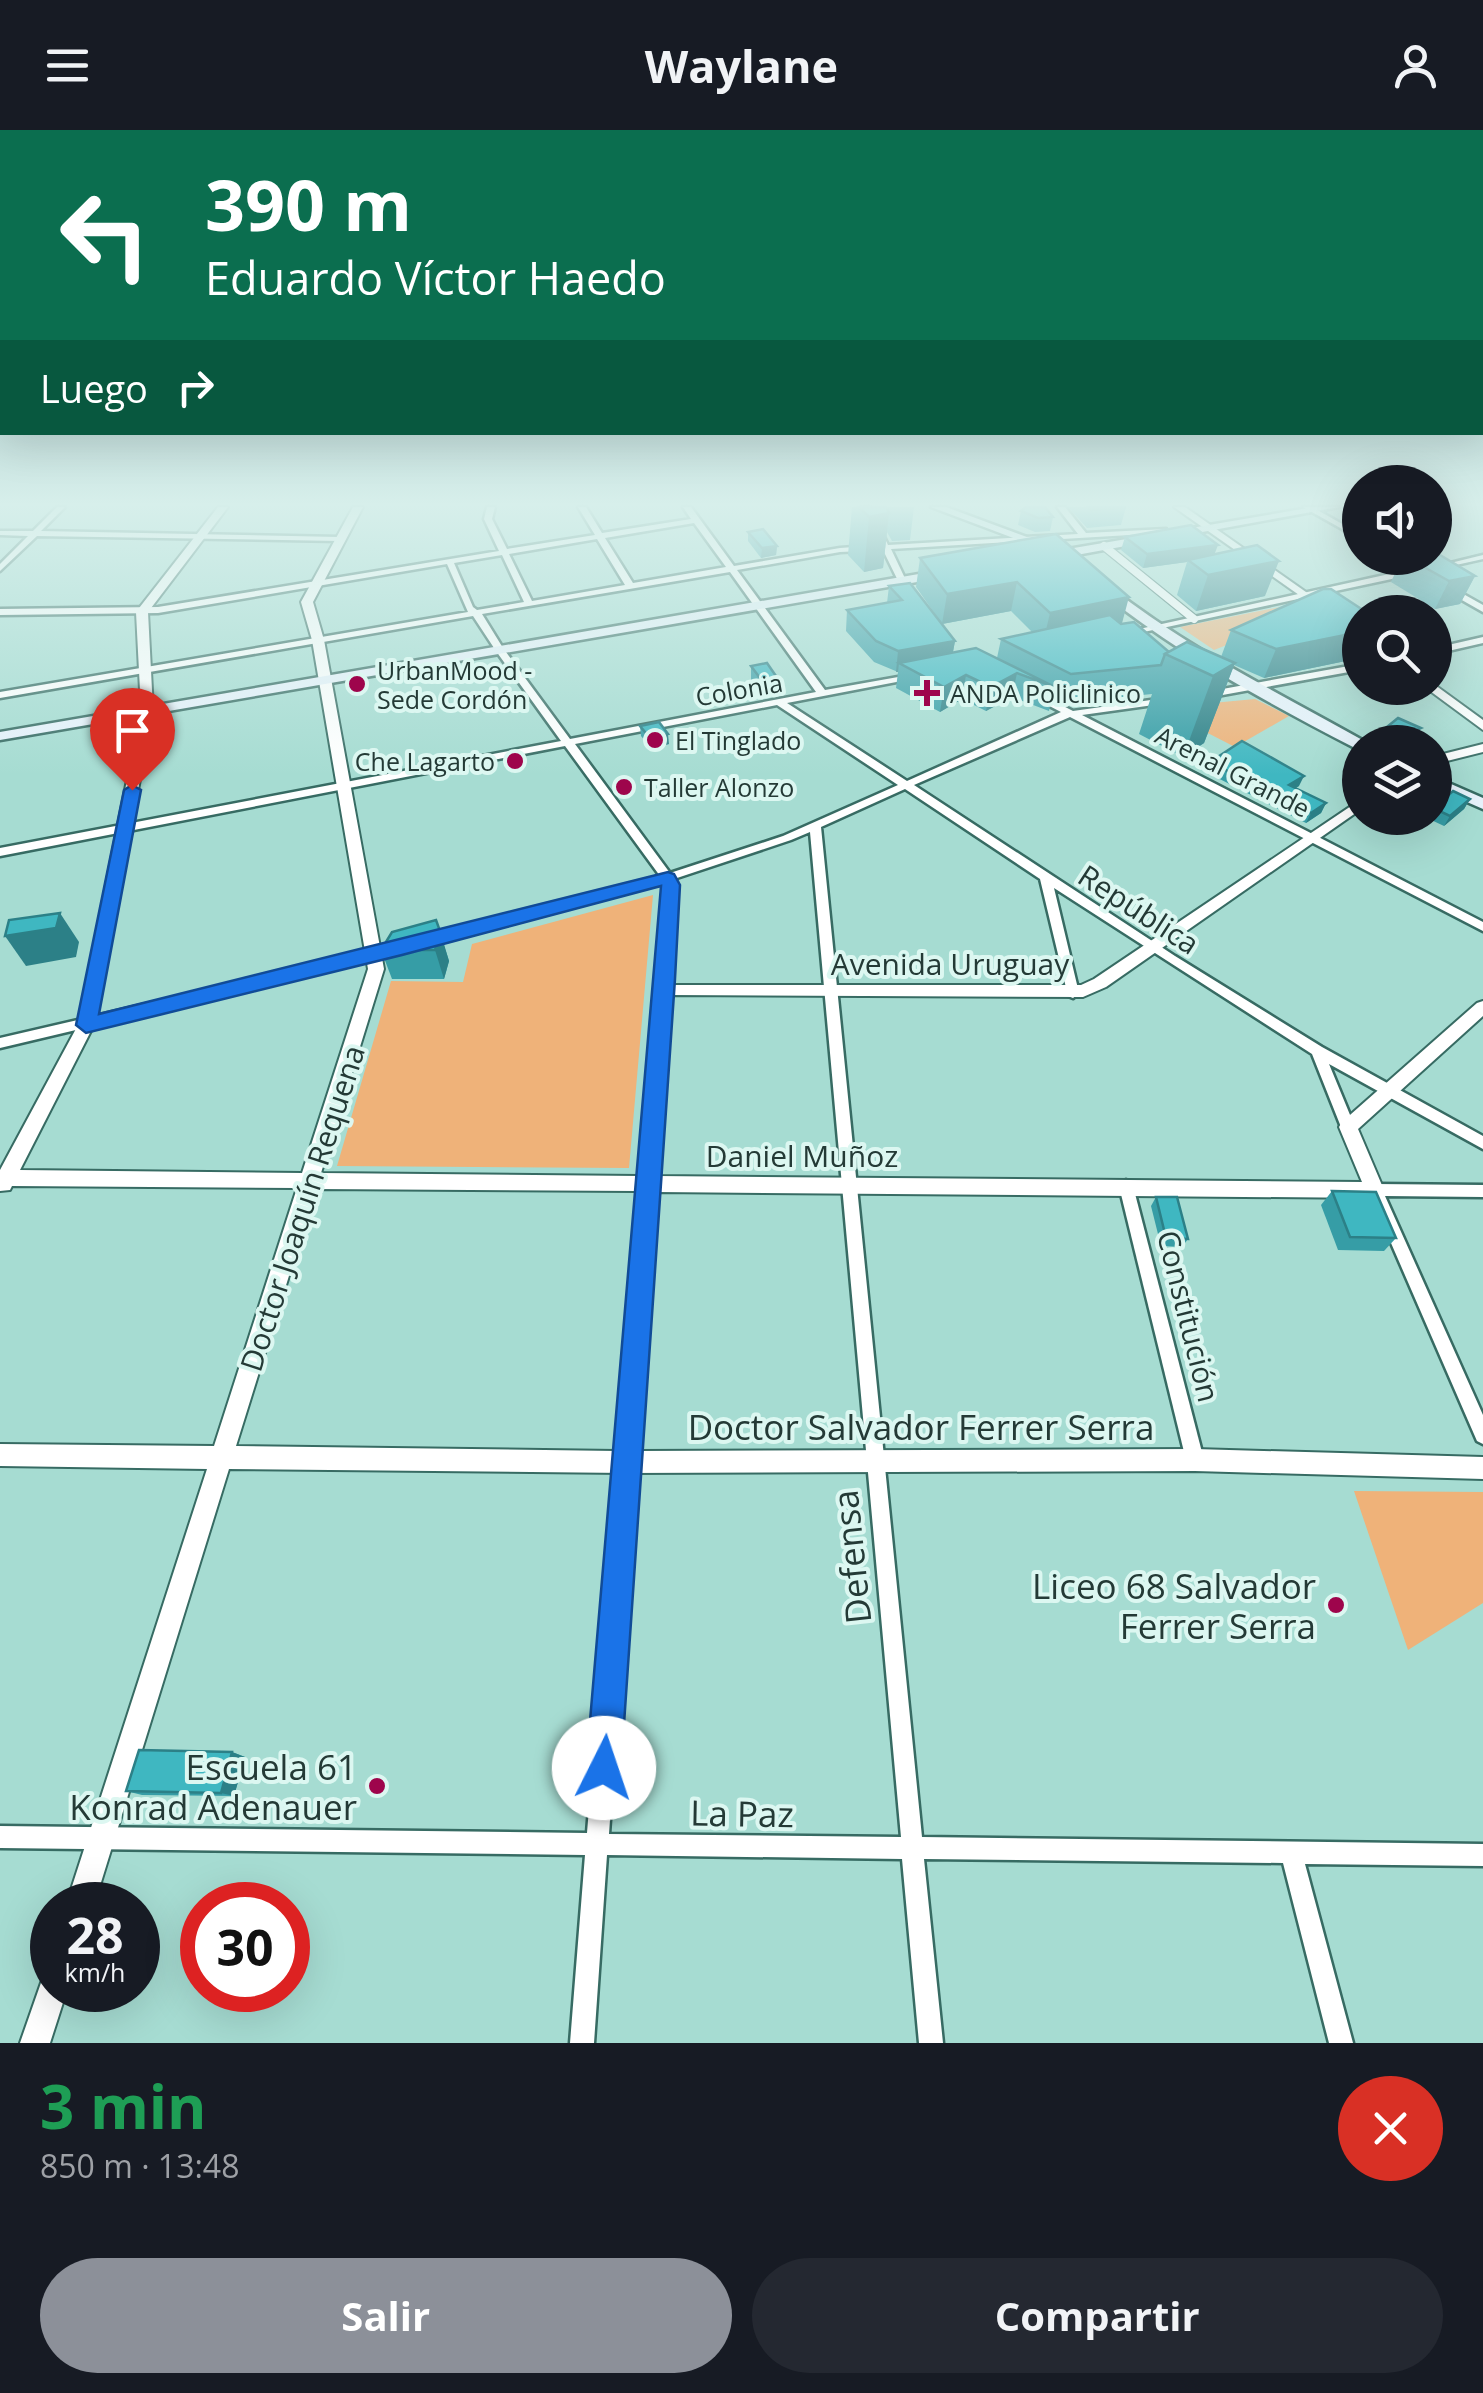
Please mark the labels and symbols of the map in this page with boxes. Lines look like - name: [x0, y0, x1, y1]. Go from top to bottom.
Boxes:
- place label: UrbanMood - Sede Cordón: [377, 653, 532, 716]
- street label: Colonia: [693, 665, 785, 713]
- marker: UrbanMood - Sede Cordón: [346, 673, 368, 695]
- place label: ANDA Policlinico: [950, 676, 1141, 710]
- marker: ANDA Policlinico: [914, 680, 940, 706]
- pin: [90, 688, 175, 791]
- street label: Arenal Grande: [1150, 717, 1316, 825]
- place label: El Tinglado: [675, 723, 801, 757]
- marker: El Tinglado: [644, 729, 666, 751]
- place label: Che Lagarto: [355, 744, 495, 778]
- marker: Che Lagarto: [504, 750, 526, 772]
- place label: Taller Alonzo: [644, 770, 794, 804]
- marker: Taller Alonzo: [613, 776, 635, 798]
- street label: República: [1071, 855, 1207, 963]
- street label: Avenida Uruguay: [831, 943, 1070, 984]
- street label: Doctor Joaquín Requena: [230, 1040, 374, 1376]
- street label: Daniel Muñoz: [706, 1135, 898, 1176]
- street label: Constitución: [1148, 1226, 1230, 1406]
- street label: Doctor Salvador Ferrer Serra: [688, 1403, 1154, 1450]
- street label: Defensa: [821, 1488, 881, 1626]
- place label: Liceo 68 Salvador Ferrer Serra: [1032, 1562, 1316, 1649]
- marker: Liceo 68 Salvador Ferrer Serra: [1325, 1594, 1347, 1616]
- position arrow: [552, 1716, 656, 1820]
- place label: Escuela 61 Konrad Adenauer: [69, 1743, 357, 1830]
- marker: Escuela 61 Konrad Adenauer: [366, 1775, 388, 1797]
- street label: La Paz: [690, 1789, 794, 1837]
- speed limit sign: 30: [180, 1882, 310, 2012]

